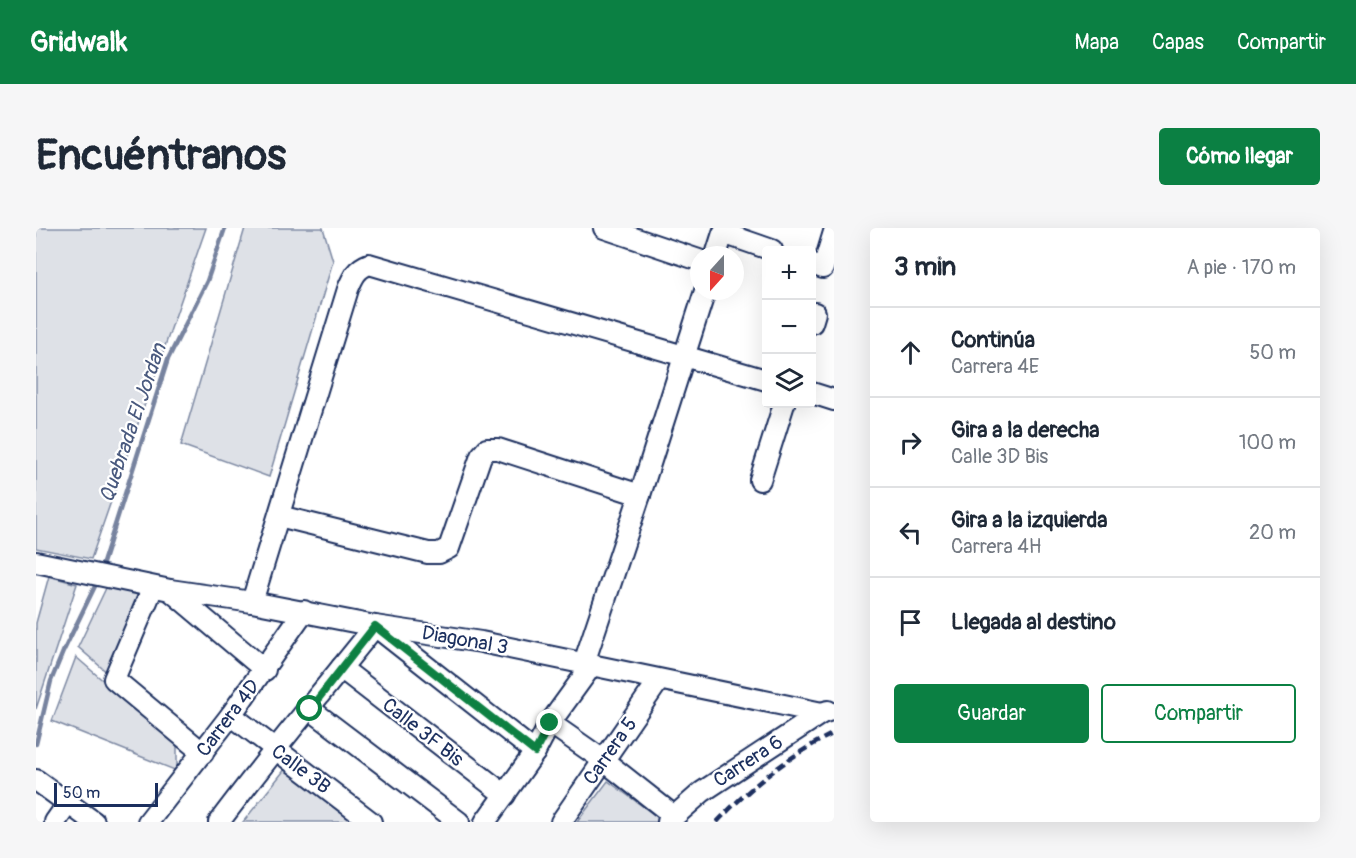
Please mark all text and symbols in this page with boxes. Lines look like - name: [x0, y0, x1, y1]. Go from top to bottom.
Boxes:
- text: Gridwalk: [30, 25, 128, 60]
- text: Mapa: [1075, 29, 1119, 56]
- text: Capas: [1152, 29, 1204, 56]
- text: Compartir: [1237, 29, 1326, 56]
- button: Cómo llegar: [1159, 128, 1320, 185]
- text: Encuéntranos: [36, 130, 286, 182]
- north arrow: [690, 246, 744, 300]
- map controls: [762, 246, 816, 408]
- button: +: [762, 246, 816, 300]
- text: 3 min: [894, 251, 956, 283]
- text: A pie · 170 m: [1187, 255, 1296, 280]
- button: −: [762, 300, 816, 354]
- text: Continúa: [951, 326, 1035, 354]
- icon: ahead: [894, 336, 927, 369]
- water label: Quebrada El Jordan: [93, 339, 173, 506]
- text: 50 m: [1249, 340, 1296, 365]
- button: layers: [762, 354, 816, 408]
- text: Carrera 4E: [951, 354, 1039, 379]
- text: Gira a la derecha: [951, 416, 1099, 444]
- icon: right: [894, 426, 927, 459]
- text: 100 m: [1239, 430, 1296, 455]
- text: Calle 3D Bis: [951, 444, 1048, 469]
- text: Gira a la izquierda: [951, 506, 1108, 534]
- icon: left: [894, 516, 927, 549]
- text: 20 m: [1249, 520, 1296, 545]
- text: Carrera 4H: [951, 534, 1041, 559]
- icon: arrive: [894, 606, 927, 639]
- text: Llegada al destino: [951, 608, 1116, 636]
- street label: Diagonal 3: [420, 620, 510, 660]
- street label: Carrera 4D: [191, 674, 265, 762]
- button: Guardar: [894, 684, 1089, 743]
- button: Compartir: [1101, 684, 1296, 743]
- street label: Calle 3F Bis: [377, 692, 469, 772]
- route start: [296, 695, 322, 721]
- route end: [536, 709, 562, 735]
- street label: Carrera 5: [578, 712, 642, 790]
- street label: Carrera 6: [709, 729, 787, 793]
- street label: Calle 3B: [266, 739, 336, 799]
- scale bar: [54, 780, 158, 808]
- text: 50 m: [63, 783, 100, 803]

